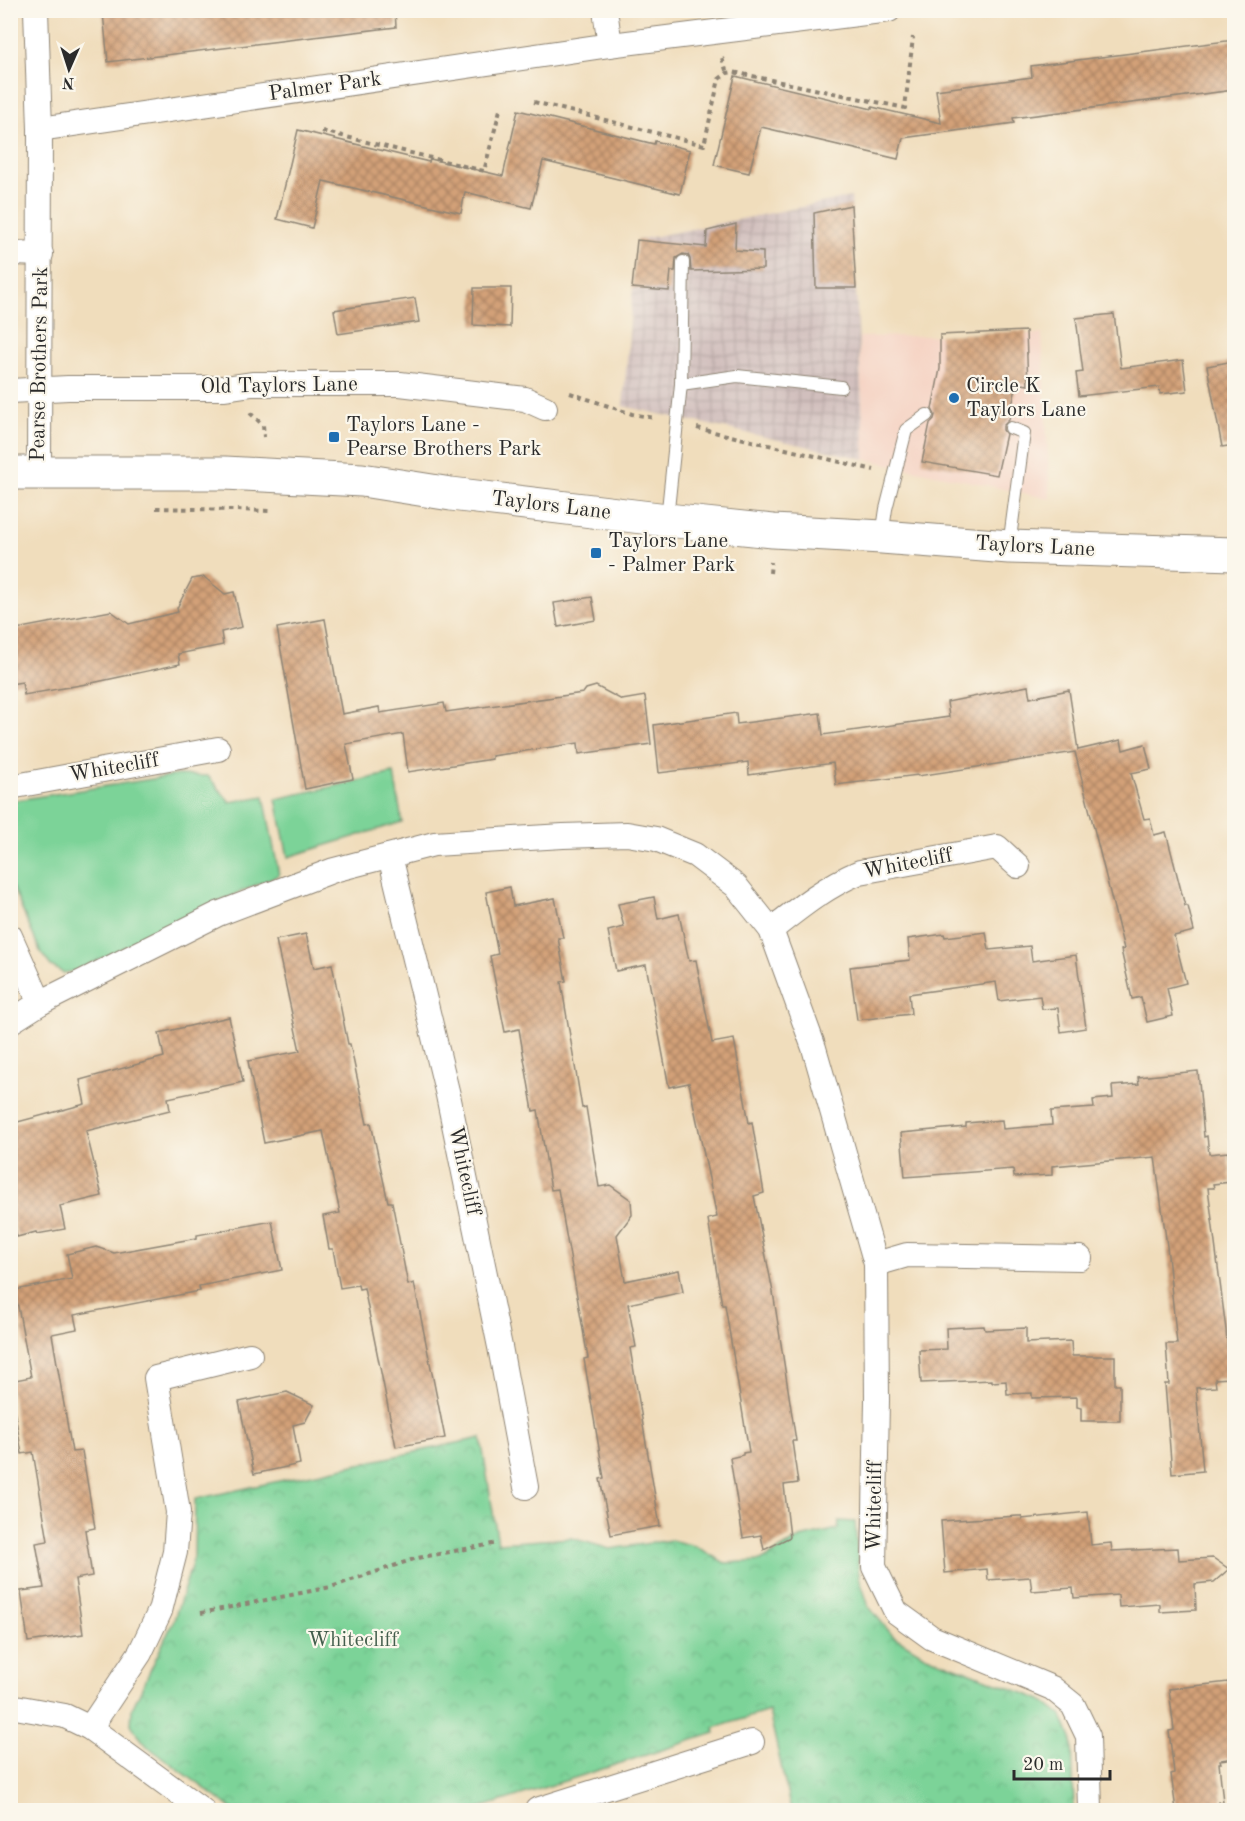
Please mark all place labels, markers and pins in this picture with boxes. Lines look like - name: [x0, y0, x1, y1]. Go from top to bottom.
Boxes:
- place label: Circle K Taylors Lane: [966, 376, 1086, 421]
- marker: Circle K Taylors Lane: [947, 391, 961, 405]
- place label: Taylors Lane - Pearse Brothers Park: [346, 415, 541, 460]
- marker: Taylors Lane - Pearse Brothers Park: [327, 430, 341, 444]
- place label: Taylors Lane - Palmer Park: [608, 531, 735, 576]
- marker: Taylors Lane - Palmer Park: [589, 546, 603, 560]

